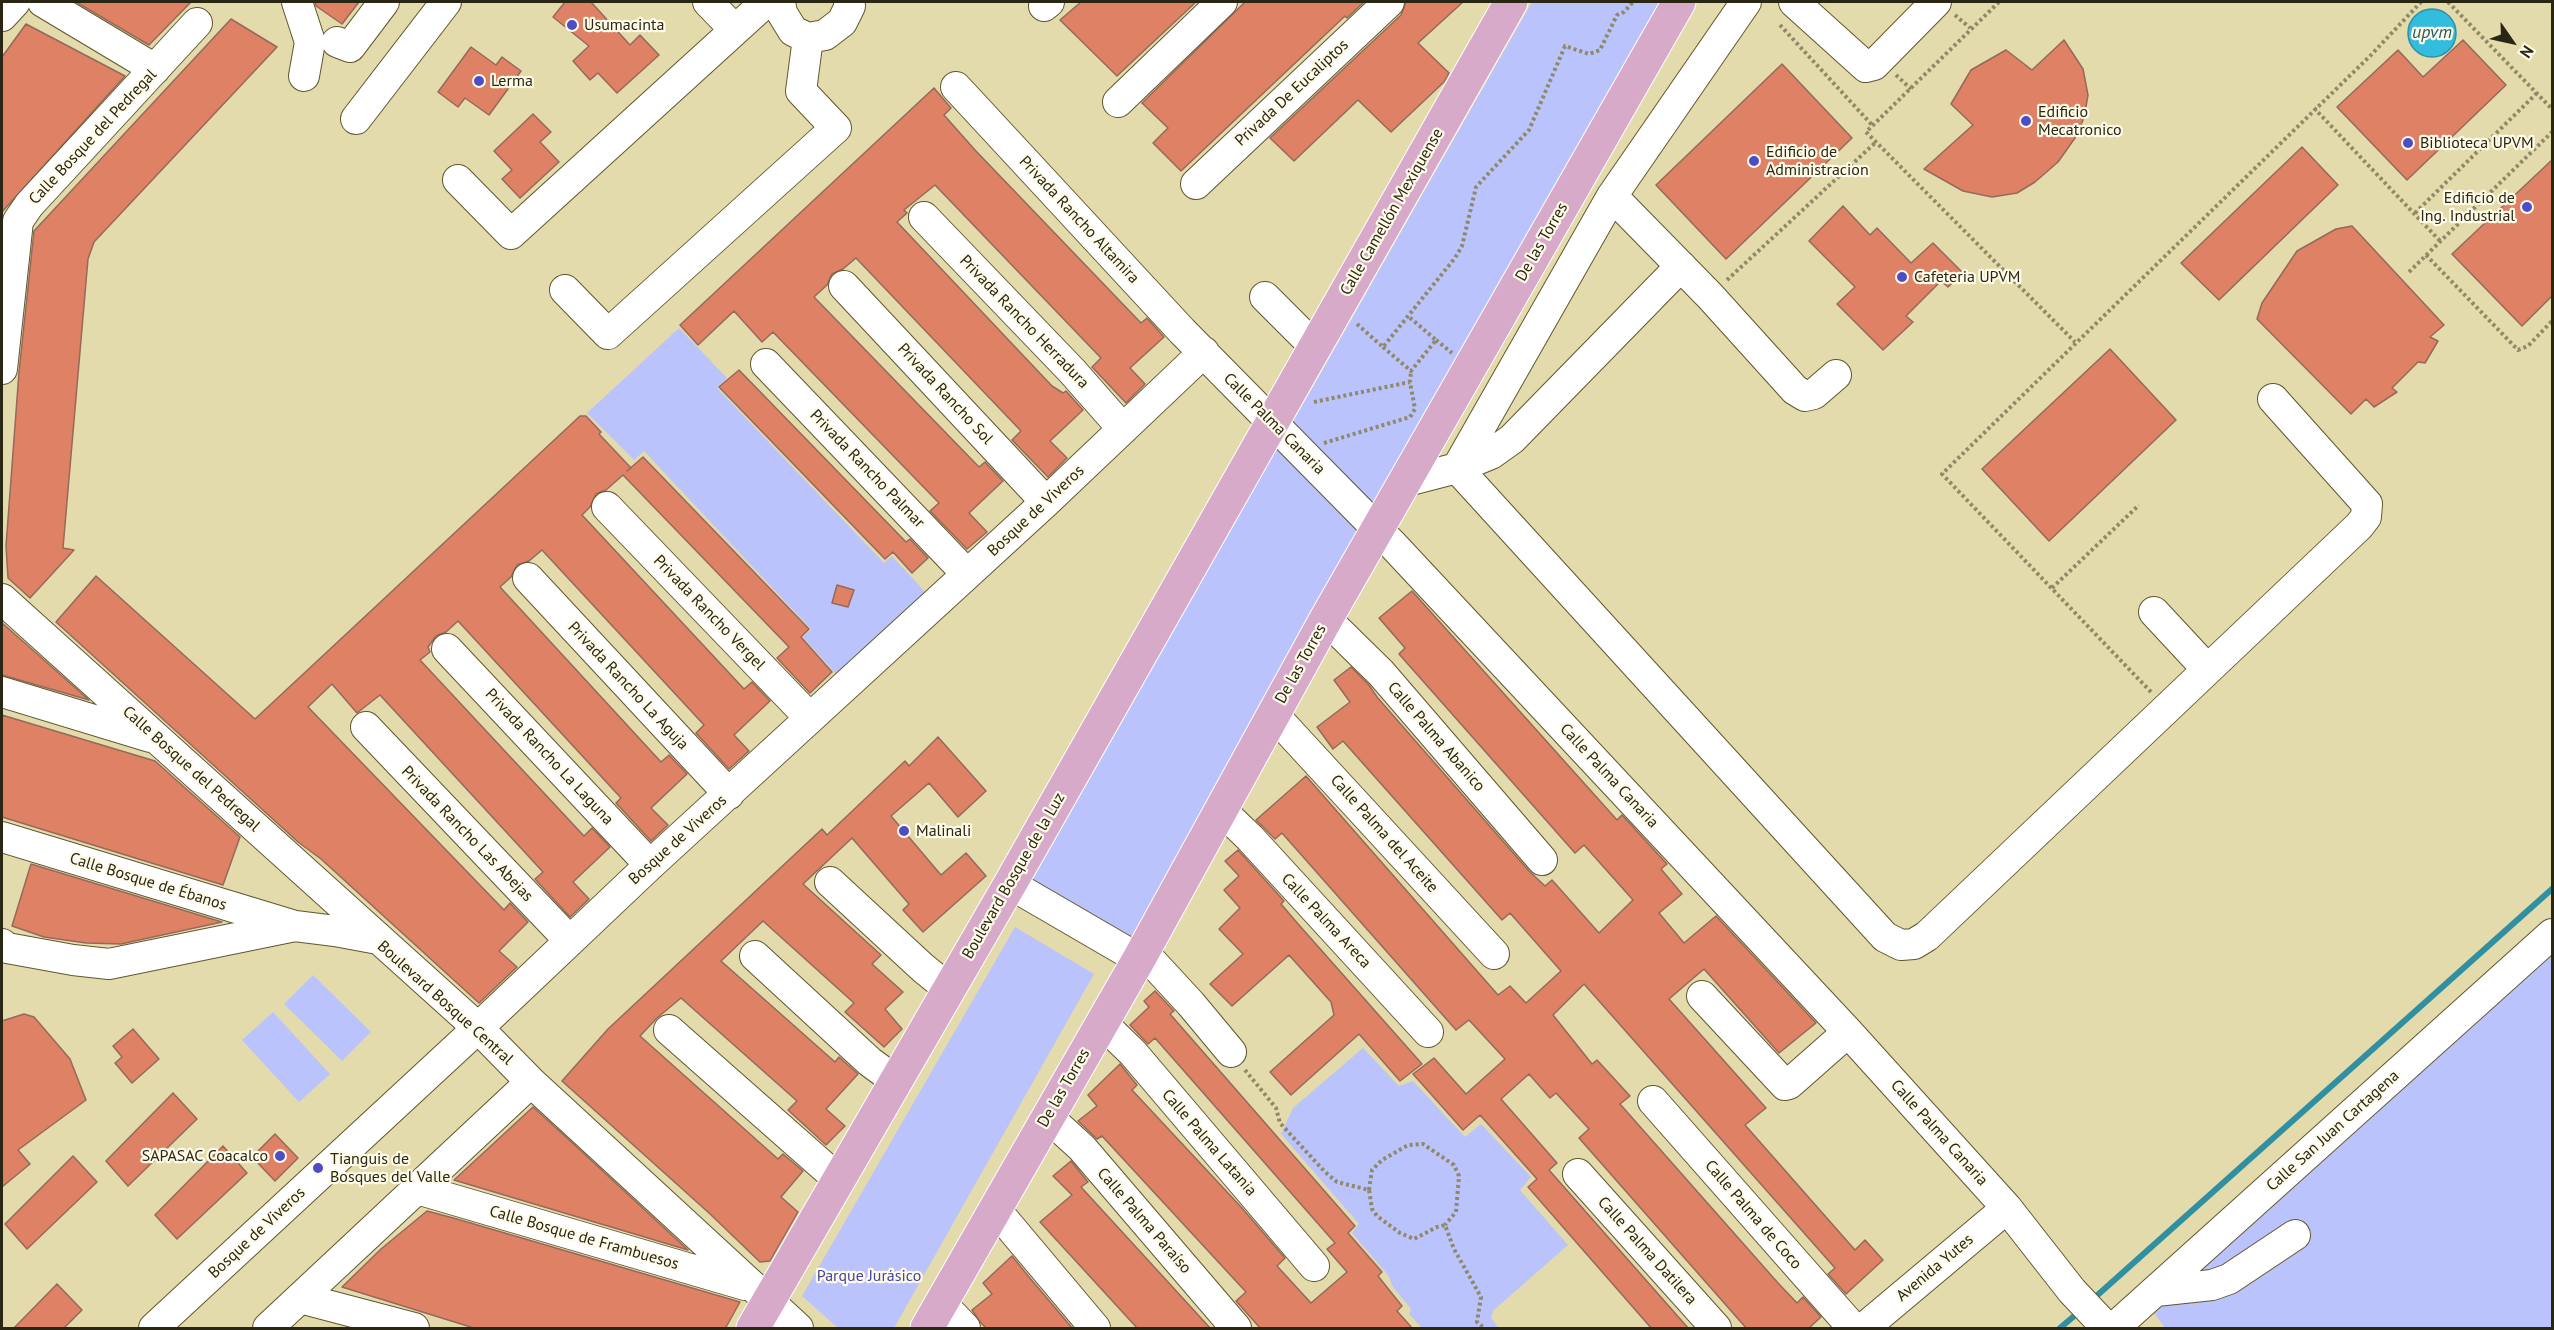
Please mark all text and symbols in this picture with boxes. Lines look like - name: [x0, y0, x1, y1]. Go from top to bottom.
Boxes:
- north arrow: [2482, 12, 2542, 72]
- place label: Usumacinta: [584, 15, 664, 35]
- marker: Usumacinta: [565, 18, 579, 32]
- water label: upvm: [2412, 22, 2452, 44]
- street label: Privada De Eucaliptos: [1231, 36, 1353, 150]
- text: N: [2516, 42, 2538, 62]
- street label: Calle Bosque del Pedregal: [25, 65, 161, 209]
- place label: Lerma: [491, 71, 533, 91]
- marker: Lerma: [472, 74, 486, 88]
- place label: Edificio Mecatronico: [2038, 102, 2122, 140]
- marker: Edificio Mecatronico: [2019, 114, 2033, 128]
- street label: Calle Camellón Mexiquense: [1336, 125, 1448, 299]
- place label: Biblioteca UPVM: [2420, 133, 2534, 153]
- marker: Biblioteca UPVM: [2401, 136, 2415, 150]
- place label: Edificio de Administracion: [1766, 142, 1869, 180]
- street label: Privada Rancho Altamira: [1015, 152, 1143, 288]
- marker: Edificio de Administracion: [1747, 154, 1761, 168]
- place label: Edificio de Ing. Industrial: [2420, 188, 2515, 226]
- street label: De las Torres: [1512, 199, 1572, 285]
- marker: Edificio de Ing. Industrial: [2520, 200, 2534, 214]
- street label: Privada Rancho Herradura: [955, 251, 1093, 393]
- place label: Cafeteria UPVM: [1914, 267, 2020, 287]
- marker: Cafeteria UPVM: [1895, 270, 1909, 284]
- street label: Privada Rancho Sol: [893, 339, 997, 449]
- street label: Calle Palma Canaria: [1219, 369, 1329, 479]
- street label: Privada Rancho Palmar: [806, 406, 928, 532]
- street label: Bosque de Viveros: [984, 461, 1088, 561]
- street label: Privada Rancho Vergel: [649, 551, 769, 675]
- street label: Privada Rancho La Aguja: [564, 618, 692, 754]
- street label: De las Torres: [1271, 621, 1331, 707]
- street label: Calle Palma Abanico: [1383, 678, 1489, 796]
- street label: Privada Rancho La Laguna: [481, 685, 617, 829]
- street label: Calle Bosque del Pedregal: [118, 702, 264, 836]
- street label: Calle Palma Canaria: [1556, 720, 1662, 832]
- street label: Privada Rancho Las Abejas: [397, 762, 537, 906]
- street label: Calle Palma del Aceite: [1326, 771, 1442, 897]
- street label: Boulevard Bosque de la Luz: [958, 789, 1070, 963]
- street label: Bosque de Viveros: [625, 791, 731, 889]
- place label: Malinali: [916, 821, 971, 841]
- marker: Malinali: [897, 824, 911, 838]
- street label: Calle Bosque de Ébanos: [67, 849, 229, 915]
- street label: Calle Palma Areca: [1277, 870, 1375, 972]
- street label: Boulevard Bosque Central: [373, 937, 517, 1069]
- street label: De las Torres: [1034, 1045, 1094, 1131]
- street label: Calle San Juan Cartagena: [2263, 1066, 2403, 1196]
- street label: Calle Palma Canaria: [1886, 1076, 1992, 1190]
- street label: Calle Palma Latania: [1157, 1086, 1261, 1200]
- place label: SAPASAC Coacalco: [142, 1146, 268, 1166]
- marker: SAPASAC Coacalco: [273, 1149, 287, 1163]
- place label: Tianguis de Bosques del Valle: [330, 1149, 450, 1187]
- street label: Calle Palma de Coco: [1700, 1157, 1806, 1273]
- marker: Tianguis de Bosques del Valle: [311, 1161, 325, 1175]
- street label: Calle Palma Paraíso: [1093, 1164, 1195, 1278]
- street label: Bosque de Viveros: [205, 1183, 309, 1283]
- street label: Calle Palma Datilera: [1593, 1193, 1701, 1309]
- street label: Calle Bosque de Frambuesos: [487, 1202, 681, 1274]
- street label: Avenida Yutes: [1893, 1230, 1977, 1306]
- park label: Parque Jurásico: [817, 1266, 921, 1286]

